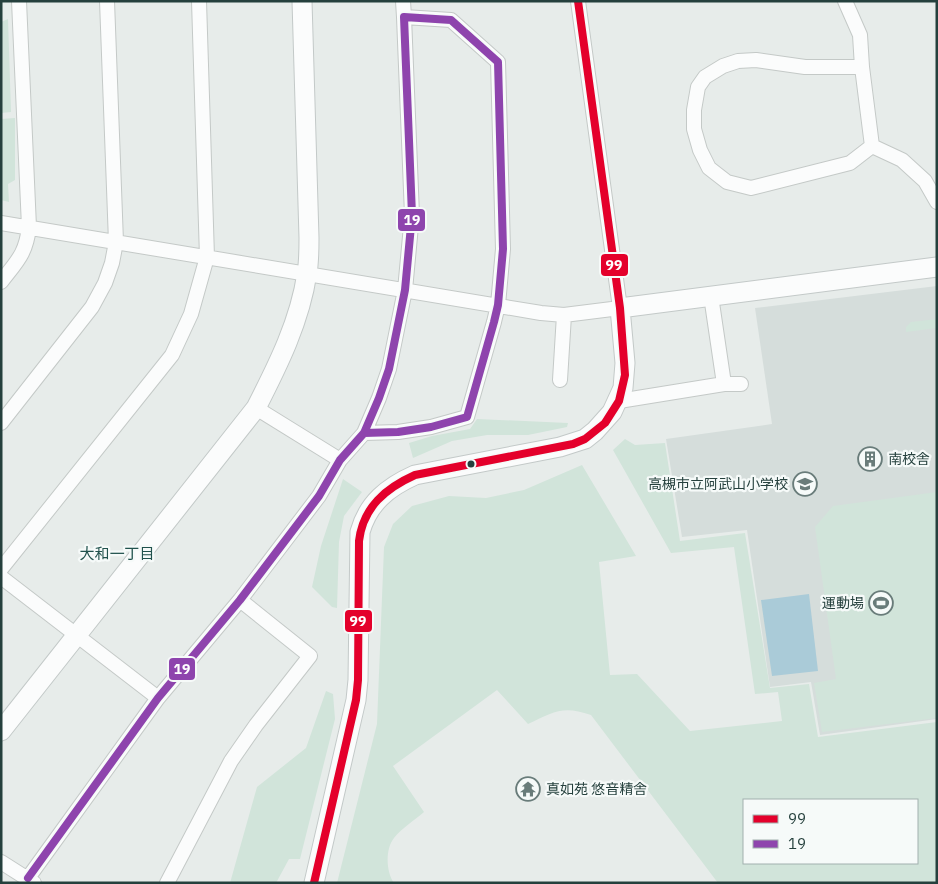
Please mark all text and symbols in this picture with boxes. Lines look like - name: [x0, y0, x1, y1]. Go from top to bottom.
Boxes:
- line badge: 19: [397, 208, 426, 232]
- text: 19: [404, 211, 420, 229]
- line badge: 99: [600, 253, 629, 277]
- text: 99: [606, 256, 622, 274]
- building icon: 南校舎: [857, 446, 883, 472]
- place label: 南校舎: [888, 450, 930, 468]
- unlabelled marker: [466, 459, 476, 469]
- school or university icon: 高槻市立阿武山小学校: [792, 471, 818, 497]
- place label: 高槻市立阿武山小学校: [648, 475, 788, 493]
- district label: 大和一丁目: [79, 544, 155, 563]
- sports icon: 運動場: [868, 590, 894, 616]
- place label: 運動場: [822, 594, 864, 612]
- line badge: 99: [344, 609, 373, 633]
- text: 99: [350, 612, 366, 630]
- line badge: 19: [168, 657, 196, 681]
- text: 19: [174, 660, 190, 678]
- temple icon: 真如苑 悠音精舎: [515, 776, 541, 802]
- place label: 真如苑 悠音精舎: [546, 780, 647, 798]
- legend: [743, 799, 918, 864]
- text: 99: [788, 809, 806, 828]
- text: 19: [788, 834, 806, 853]

